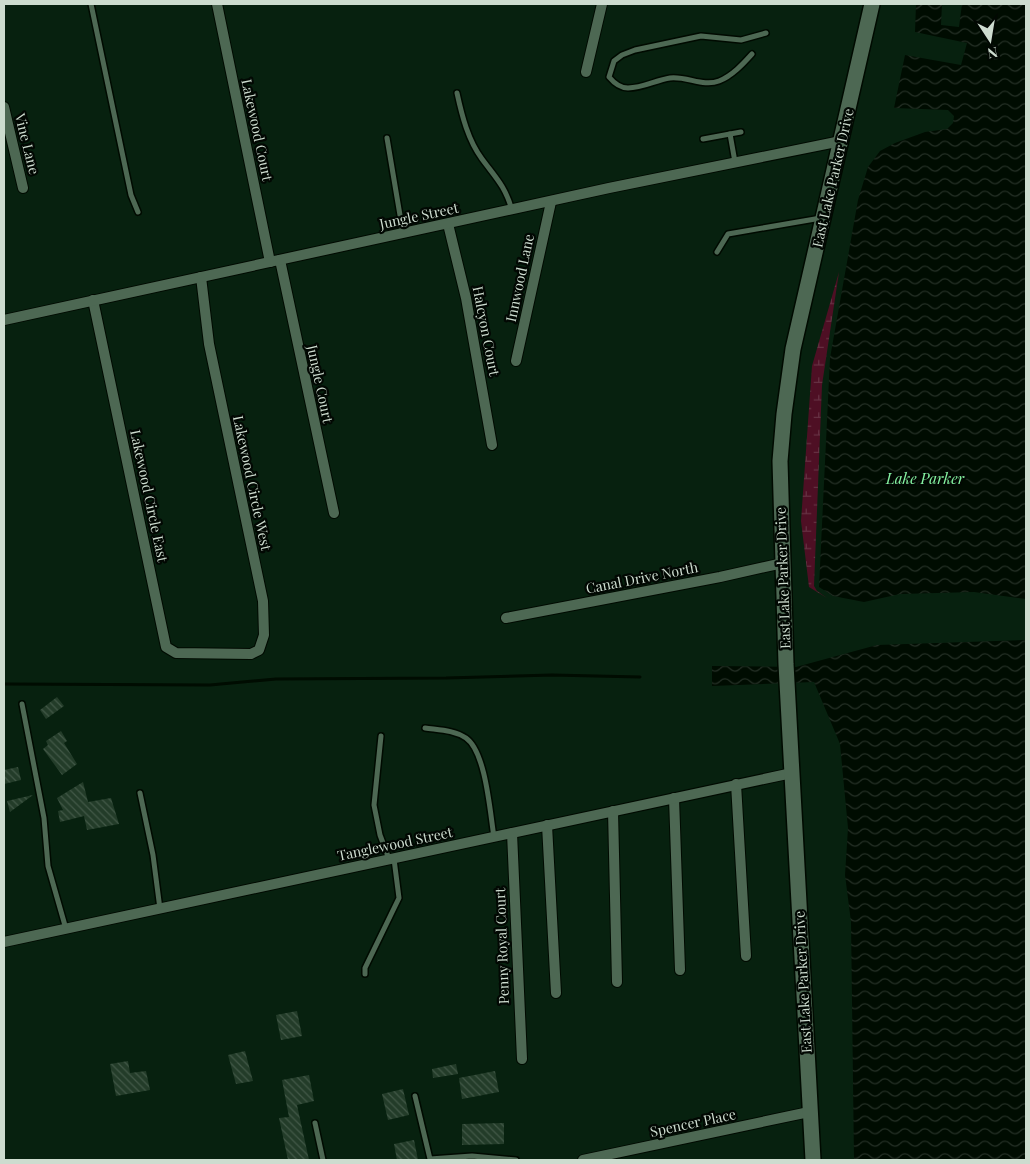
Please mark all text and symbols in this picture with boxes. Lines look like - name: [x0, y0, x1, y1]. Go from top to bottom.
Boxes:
- north arrow: [965, 15, 1015, 65]
- text: N: [986, 43, 1000, 64]
- street label: Lakewood Court: [237, 77, 278, 184]
- street label: East Lake Parker Drive: [807, 107, 858, 249]
- street label: Vine Lane: [11, 110, 44, 176]
- street label: Jungle Street: [377, 198, 461, 233]
- street label: Innwood Lane: [501, 232, 538, 324]
- street label: Halcyon Court: [468, 284, 505, 379]
- street label: Jungle Court: [303, 342, 338, 426]
- street label: Lakewood Circle West: [229, 414, 276, 553]
- street label: Lakewood Circle East: [126, 428, 173, 565]
- water label: Lake Parker: [885, 468, 965, 488]
- street label: East Lake Parker Drive: [771, 507, 794, 649]
- street label: Canal Drive North: [584, 557, 700, 598]
- street label: Tanglewood Street: [336, 822, 455, 865]
- street label: Penny Royal Court: [490, 886, 513, 1005]
- street label: East Lake Parker Drive: [789, 911, 816, 1053]
- street label: Spencer Place: [648, 1104, 738, 1141]

